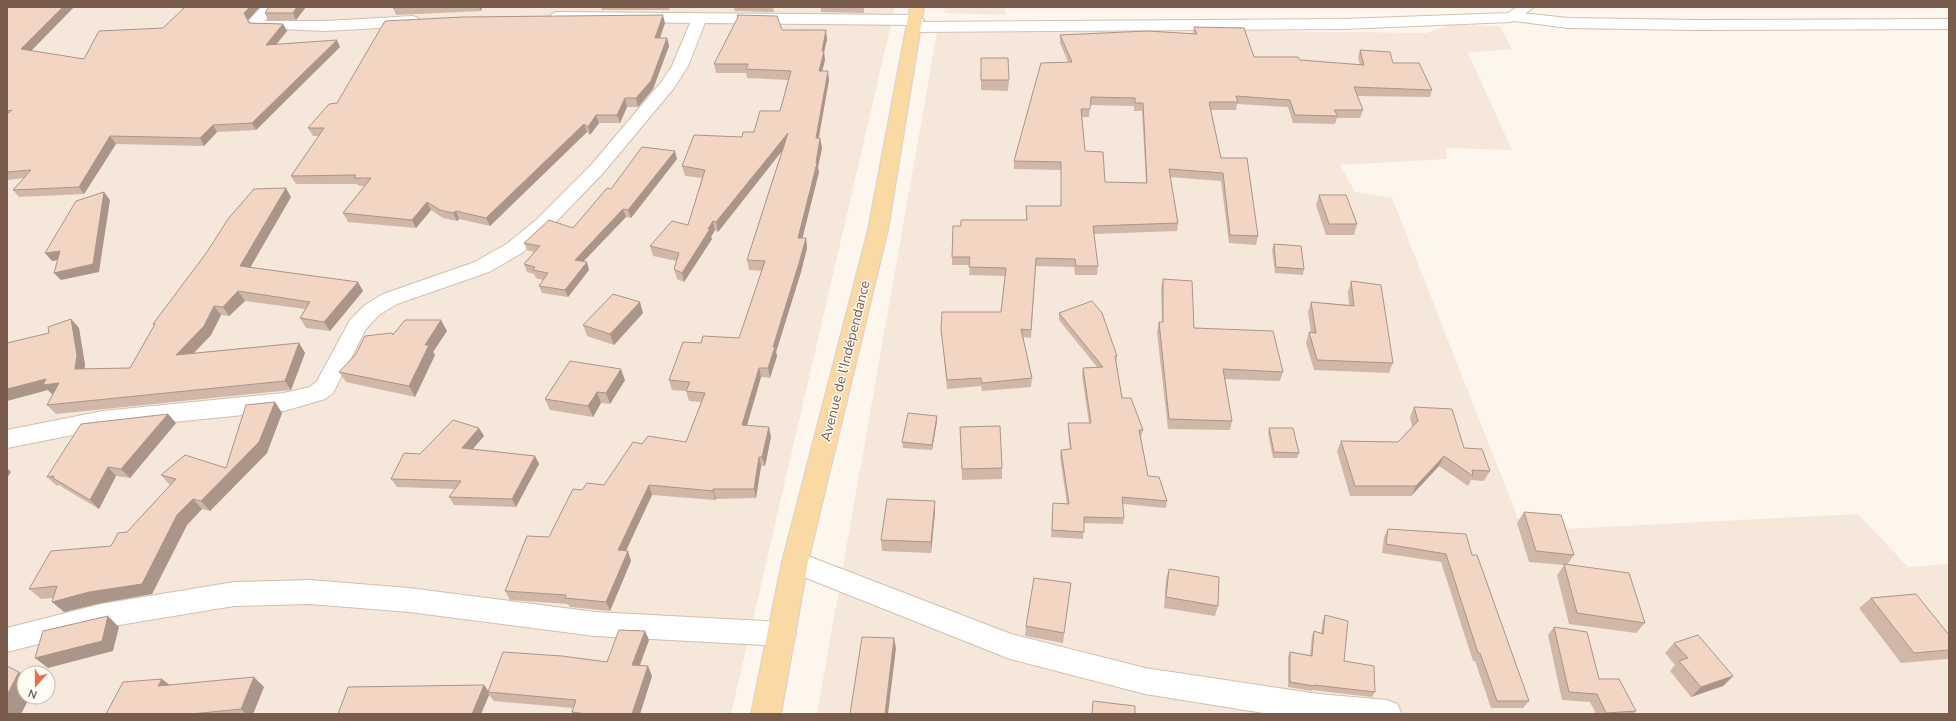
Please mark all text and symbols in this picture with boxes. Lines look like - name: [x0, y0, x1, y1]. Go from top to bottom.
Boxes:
- street label: Avenue de l'Indépendance: [816, 279, 875, 444]
- north arrow: [16, 665, 56, 705]
- text: N: [26, 685, 39, 702]

